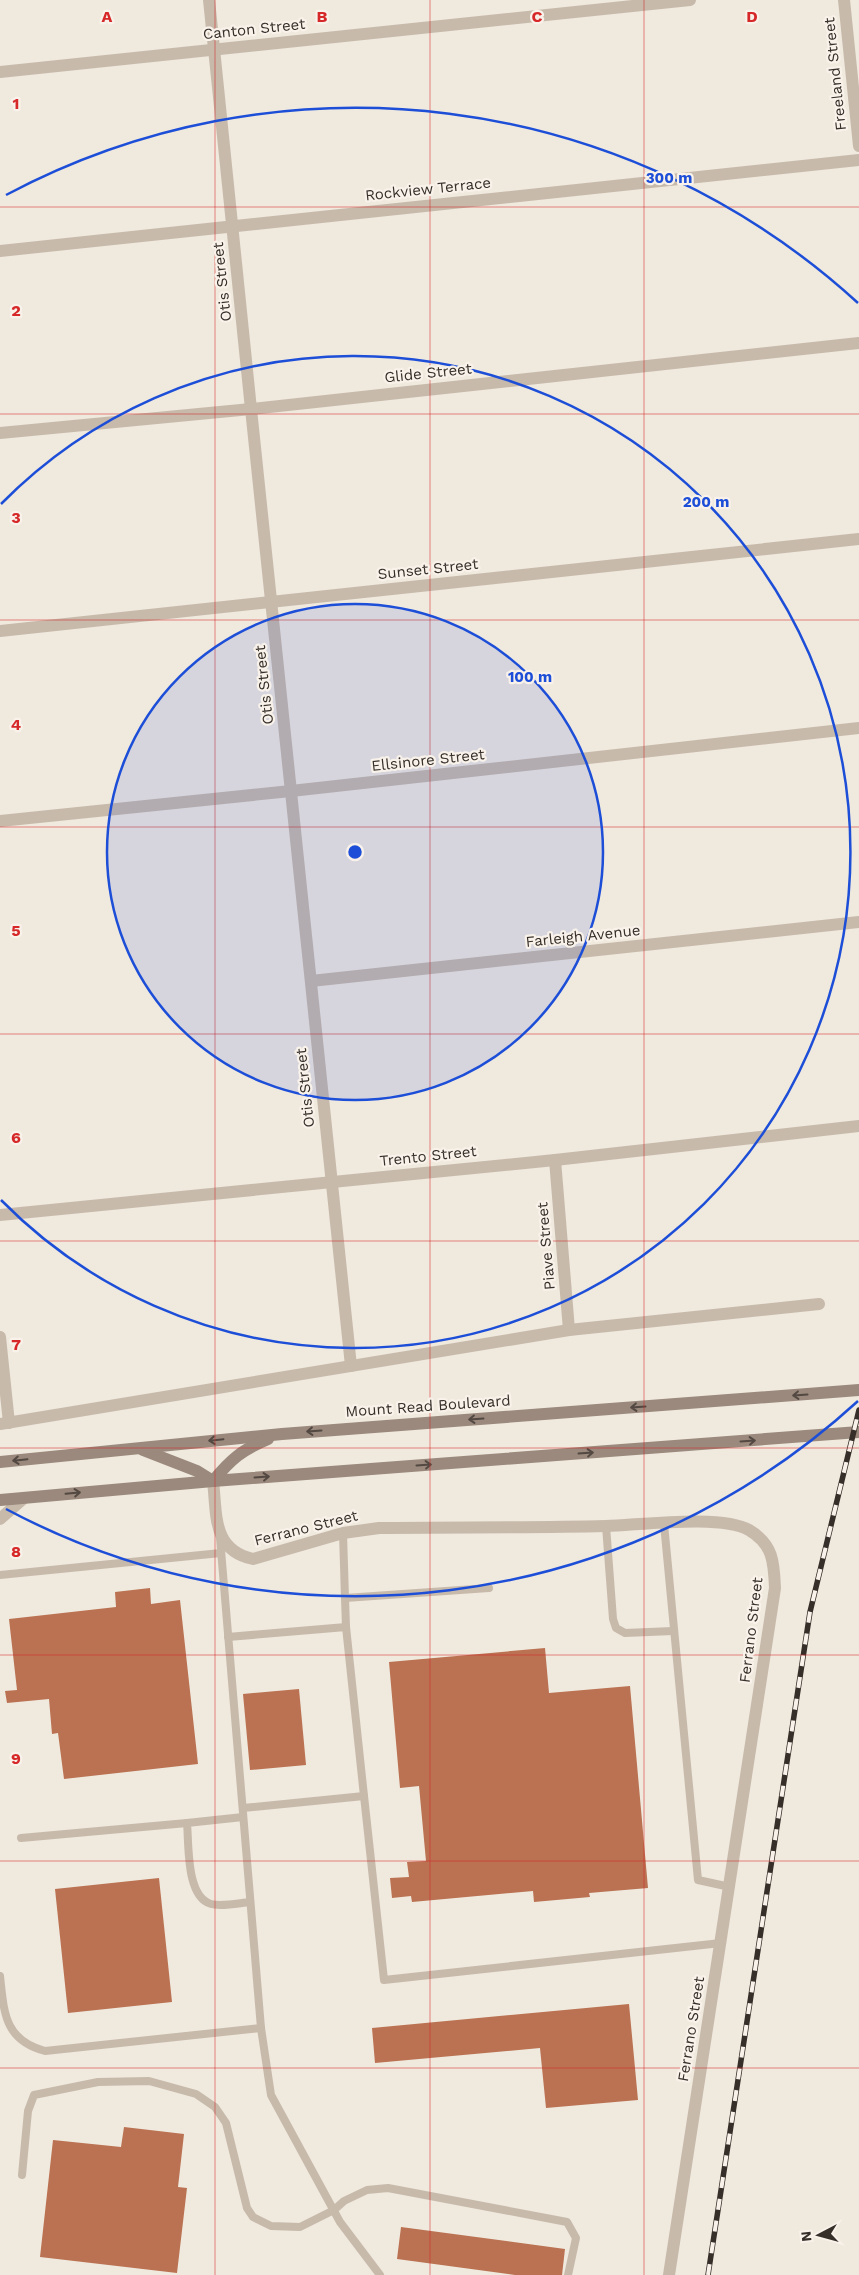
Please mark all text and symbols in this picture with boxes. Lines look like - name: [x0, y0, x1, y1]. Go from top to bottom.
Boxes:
- text: A: [102, 7, 113, 26]
- text: B: [317, 7, 328, 26]
- text: C: [532, 7, 543, 26]
- text: D: [746, 7, 758, 26]
- street label: Canton Street: [202, 15, 307, 43]
- street label: Freeland Street: [820, 16, 850, 132]
- text: 1: [13, 94, 19, 113]
- text: 300 m: [646, 169, 692, 187]
- street label: Rockview Terrace: [364, 173, 492, 205]
- street label: Otis Street: [209, 241, 235, 323]
- text: 2: [11, 301, 21, 320]
- street label: Glide Street: [383, 359, 473, 387]
- text: 200 m: [683, 493, 729, 511]
- text: 3: [11, 508, 21, 527]
- street label: Sunset Street: [377, 555, 480, 583]
- street label: Otis Street: [251, 644, 277, 726]
- text: 100 m: [508, 668, 552, 686]
- text: 4: [11, 715, 21, 734]
- street label: Ellsinore Street: [371, 745, 486, 775]
- centre of rings: [346, 843, 364, 861]
- text: 5: [11, 921, 21, 940]
- street label: Farleigh Avenue: [525, 921, 641, 951]
- street label: Otis Street: [292, 1047, 318, 1129]
- text: 6: [11, 1128, 21, 1147]
- street label: Trento Street: [379, 1142, 478, 1170]
- street label: Piave Street: [533, 1201, 559, 1291]
- text: 7: [11, 1335, 21, 1354]
- one-way arrow: [792, 1390, 808, 1400]
- street label: Mount Read Boulevard: [345, 1391, 511, 1421]
- one-way arrow: [630, 1402, 646, 1412]
- one-way arrow: [468, 1414, 484, 1424]
- one-way arrow: [306, 1427, 322, 1436]
- one-way arrow: [208, 1435, 224, 1445]
- one-way arrow: [740, 1436, 756, 1445]
- one-way arrow: [578, 1448, 594, 1458]
- one-way arrow: [12, 1455, 28, 1465]
- one-way arrow: [416, 1460, 432, 1470]
- one-way arrow: [254, 1472, 270, 1482]
- one-way arrow: [64, 1488, 80, 1498]
- street label: Ferrano Street: [252, 1506, 360, 1550]
- text: 8: [11, 1542, 21, 1561]
- street label: Ferrano Street: [736, 1576, 766, 1684]
- text: 9: [11, 1749, 21, 1768]
- street label: Ferrano Street: [674, 1975, 708, 2083]
- north arrow: [794, 2210, 844, 2260]
- text: N: [798, 2230, 815, 2242]

